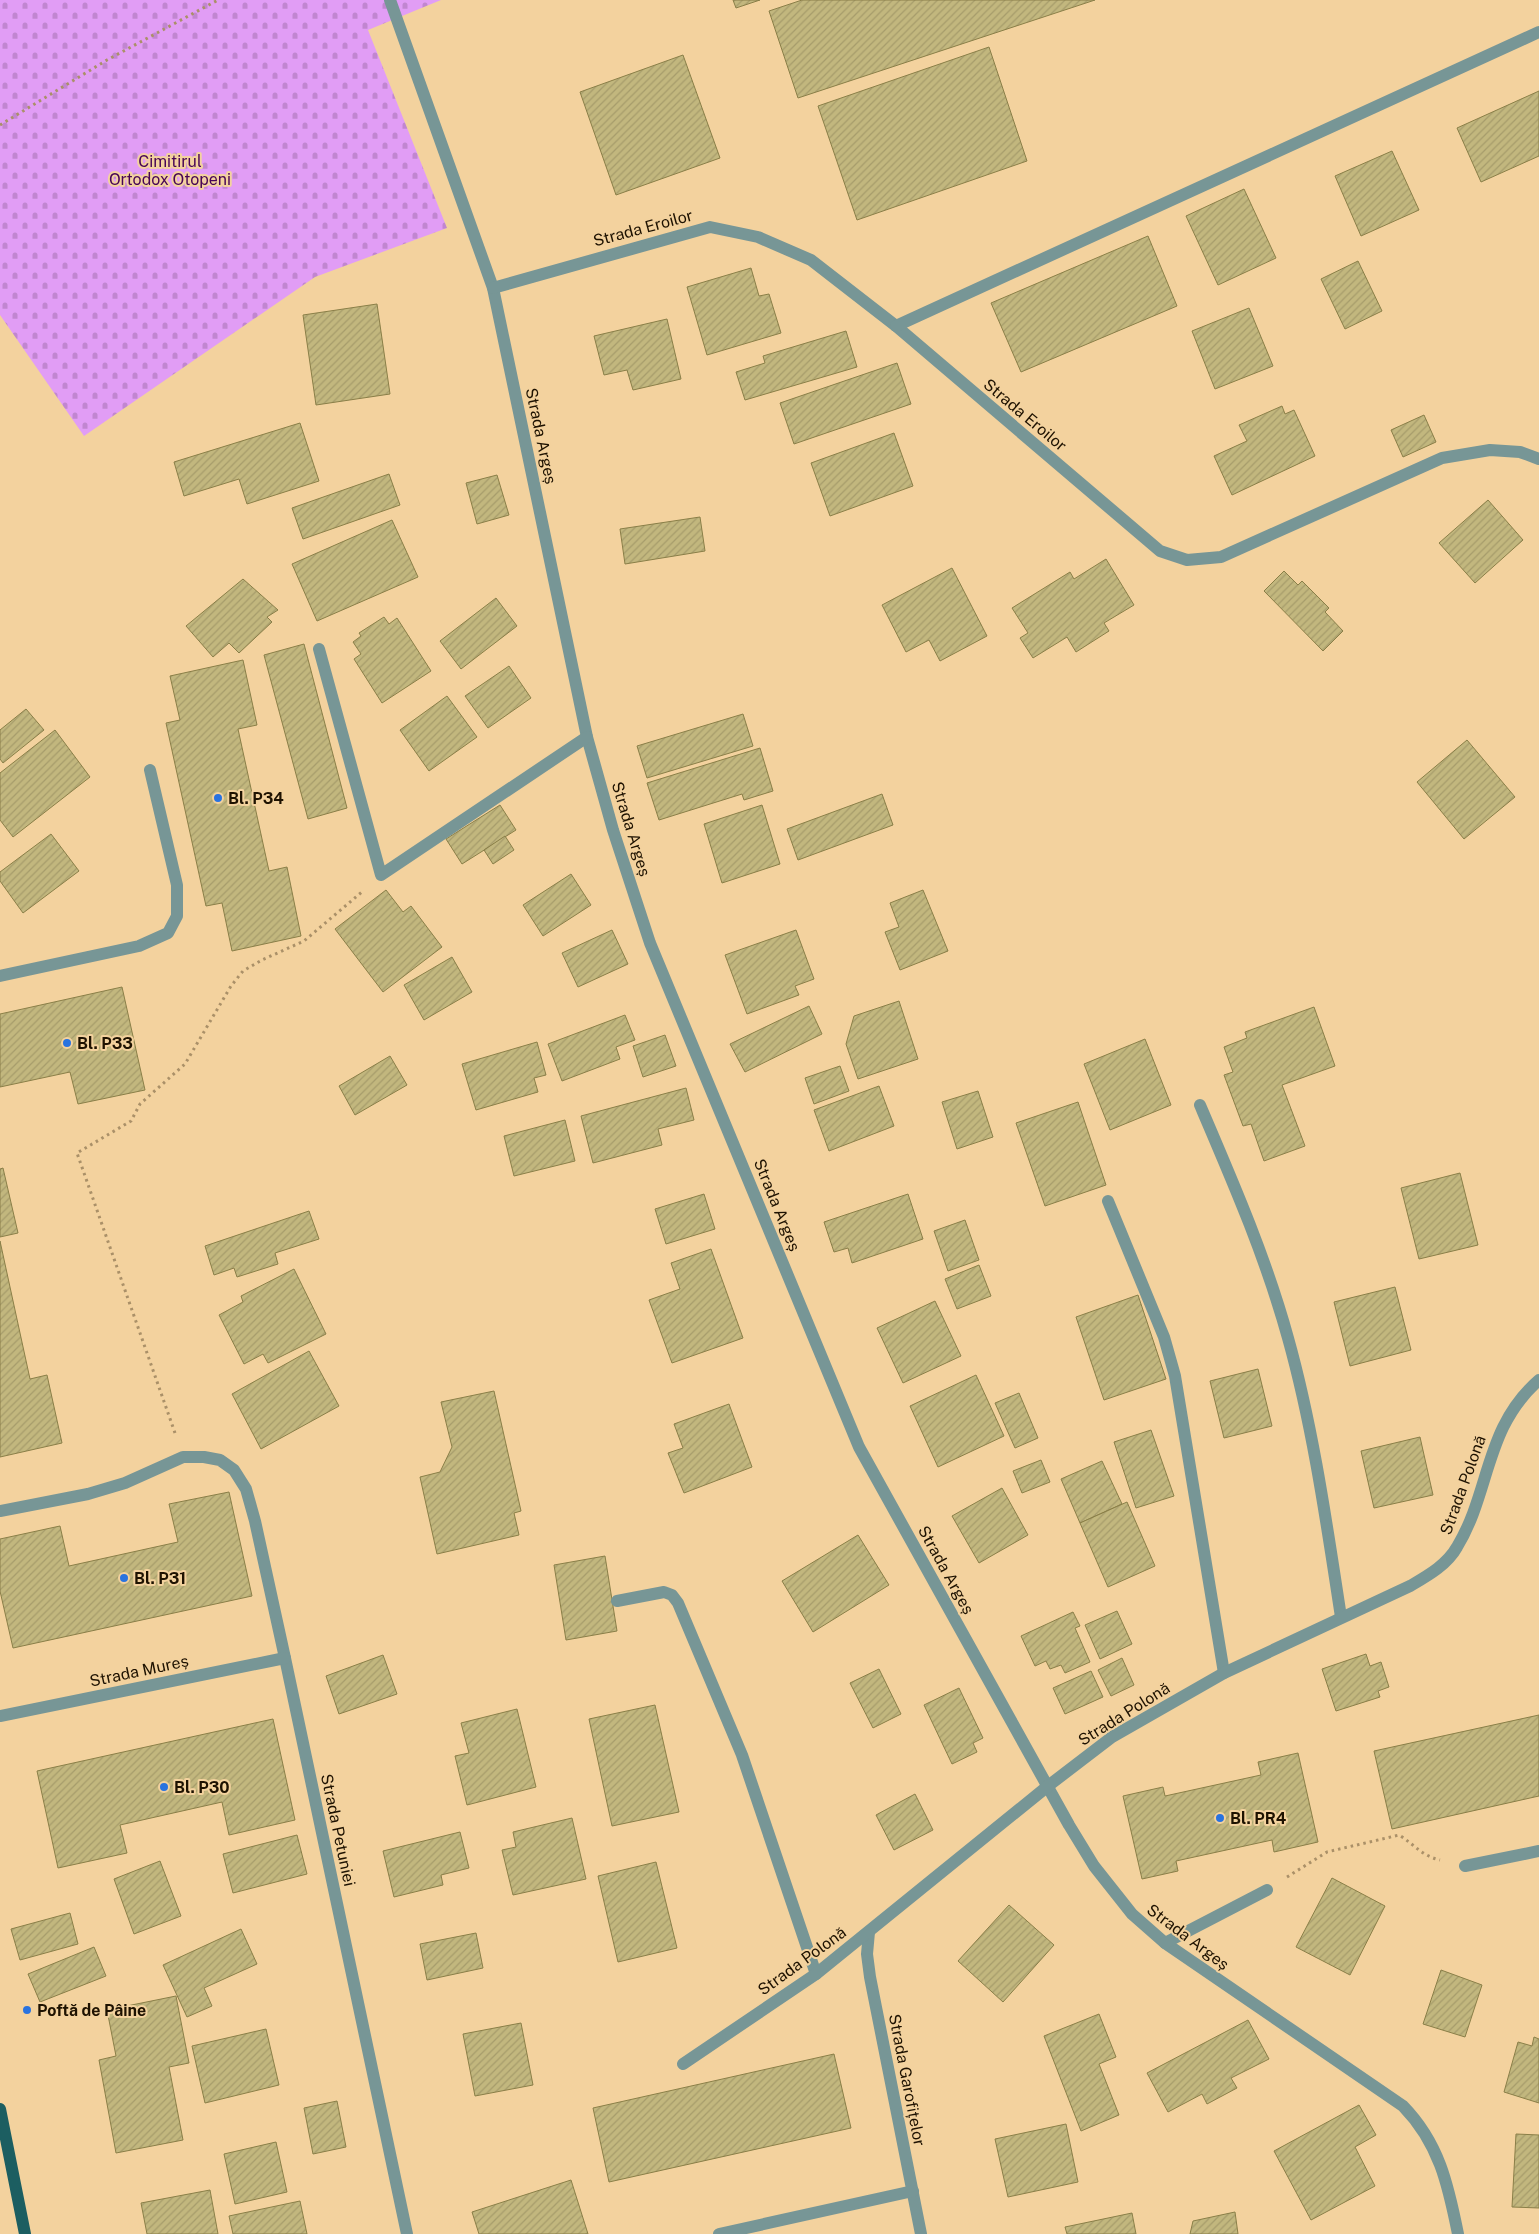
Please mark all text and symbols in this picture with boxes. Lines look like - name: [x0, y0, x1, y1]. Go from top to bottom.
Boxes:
- park label: Cimitirul Ortodox Otopeni: [109, 152, 231, 189]
- street label: Strada Eroilor: [591, 206, 695, 250]
- street label: Strada Eroilor: [980, 375, 1070, 455]
- street label: Strada Argeș: [522, 386, 560, 486]
- street label: Strada Argeș: [608, 779, 654, 879]
- place label: Bl. P34: [228, 789, 284, 808]
- marker: Bl. P34: [212, 792, 224, 804]
- place label: Bl. P33: [77, 1034, 133, 1053]
- marker: Bl. P33: [61, 1037, 73, 1049]
- street label: Strada Argeș: [750, 1156, 804, 1254]
- street label: Strada Polonă: [1436, 1433, 1490, 1537]
- street label: Strada Argeș: [914, 1523, 978, 1617]
- place label: Bl. P31: [134, 1569, 186, 1588]
- marker: Bl. P31: [118, 1572, 130, 1584]
- street label: Strada Mureș: [88, 1651, 190, 1691]
- street label: Strada Polonă: [1075, 1678, 1173, 1750]
- street label: Strada Petuniei: [317, 1772, 359, 1888]
- place label: Bl. P30: [174, 1778, 230, 1797]
- marker: Bl. P30: [158, 1781, 170, 1793]
- place label: Bl. PR4: [1230, 1809, 1287, 1828]
- marker: Bl. PR4: [1214, 1812, 1226, 1824]
- street label: Strada Argeș: [1143, 1900, 1233, 1974]
- street label: Strada Polonă: [754, 1923, 850, 1999]
- place label: Poftă de Pâine: [37, 2001, 146, 2020]
- marker: Poftă de Pâine: [21, 2004, 33, 2016]
- street label: Strada Garofițelor: [885, 2012, 929, 2148]

